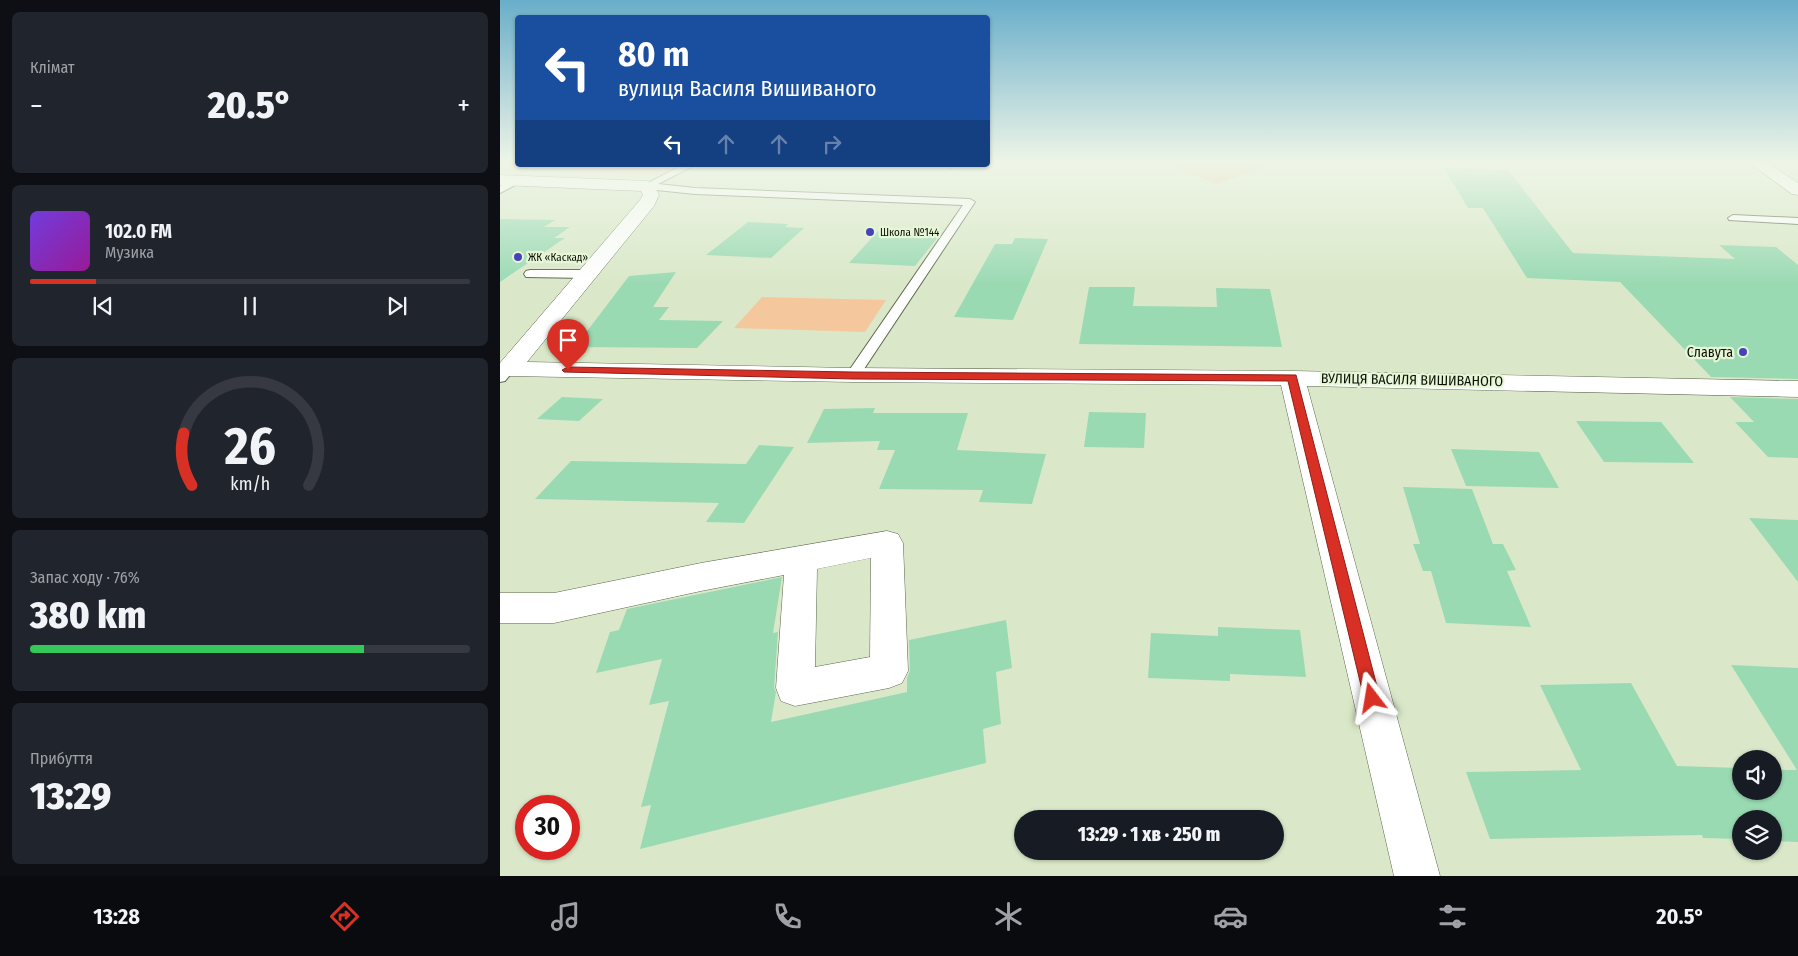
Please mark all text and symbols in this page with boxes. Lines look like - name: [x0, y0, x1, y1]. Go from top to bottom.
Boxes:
- text: 80 m: [618, 33, 690, 75]
- icon: left: [535, 35, 600, 100]
- text: Клімат: [30, 58, 75, 77]
- text: вулиця Василя Вишиваного: [618, 75, 876, 102]
- text: 20.5°: [208, 82, 292, 128]
- text: −: [30, 89, 43, 122]
- text: +: [457, 89, 470, 122]
- icon: left: [659, 130, 687, 158]
- icon: ahead: [712, 130, 740, 158]
- icon: ahead: [765, 130, 793, 158]
- icon: right: [818, 130, 846, 158]
- text: 102.0 FM: [105, 220, 172, 243]
- marker: Школа №144: [864, 226, 876, 238]
- place label: Школа №144: [880, 226, 940, 239]
- text: Музика: [105, 243, 154, 262]
- marker: ЖК «Каскад»: [512, 251, 524, 263]
- place label: ЖК «Каскад»: [528, 251, 588, 264]
- icon: previous: [89, 292, 117, 320]
- icon: pause: [236, 292, 264, 320]
- icon: next: [383, 292, 411, 320]
- pin: [547, 319, 589, 370]
- icon: arrive: [554, 326, 582, 354]
- place label: Славута: [1687, 344, 1733, 361]
- marker: Славута: [1737, 346, 1749, 358]
- street label: ВУЛИЦЯ ВАСИЛЯ ВИШИВАНОГО: [1321, 370, 1504, 390]
- text: 26: [223, 415, 276, 478]
- text: km/h: [230, 473, 270, 495]
- text: Запас ходу · 76%: [30, 568, 140, 587]
- text: 380 km: [30, 592, 146, 638]
- position arrow: [1345, 671, 1397, 723]
- text: Прибуття: [30, 749, 93, 768]
- map controls: [1732, 750, 1782, 860]
- button: sound: [1732, 750, 1782, 800]
- text: 13:29: [30, 773, 111, 819]
- speed limit sign: 30: [515, 795, 580, 860]
- button: layers: [1732, 810, 1782, 860]
- text: 13:29 · 1 хв · 250 m: [1078, 823, 1220, 846]
- icon: directions: [327, 899, 362, 934]
- icon: music: [548, 899, 583, 934]
- icon: phone: [770, 899, 805, 934]
- icon: climate: [991, 899, 1026, 934]
- icon: car: [1213, 899, 1248, 934]
- icon: filters: [1435, 899, 1470, 934]
- text: 13:28: [93, 903, 140, 930]
- text: 20.5°: [1656, 903, 1705, 930]

